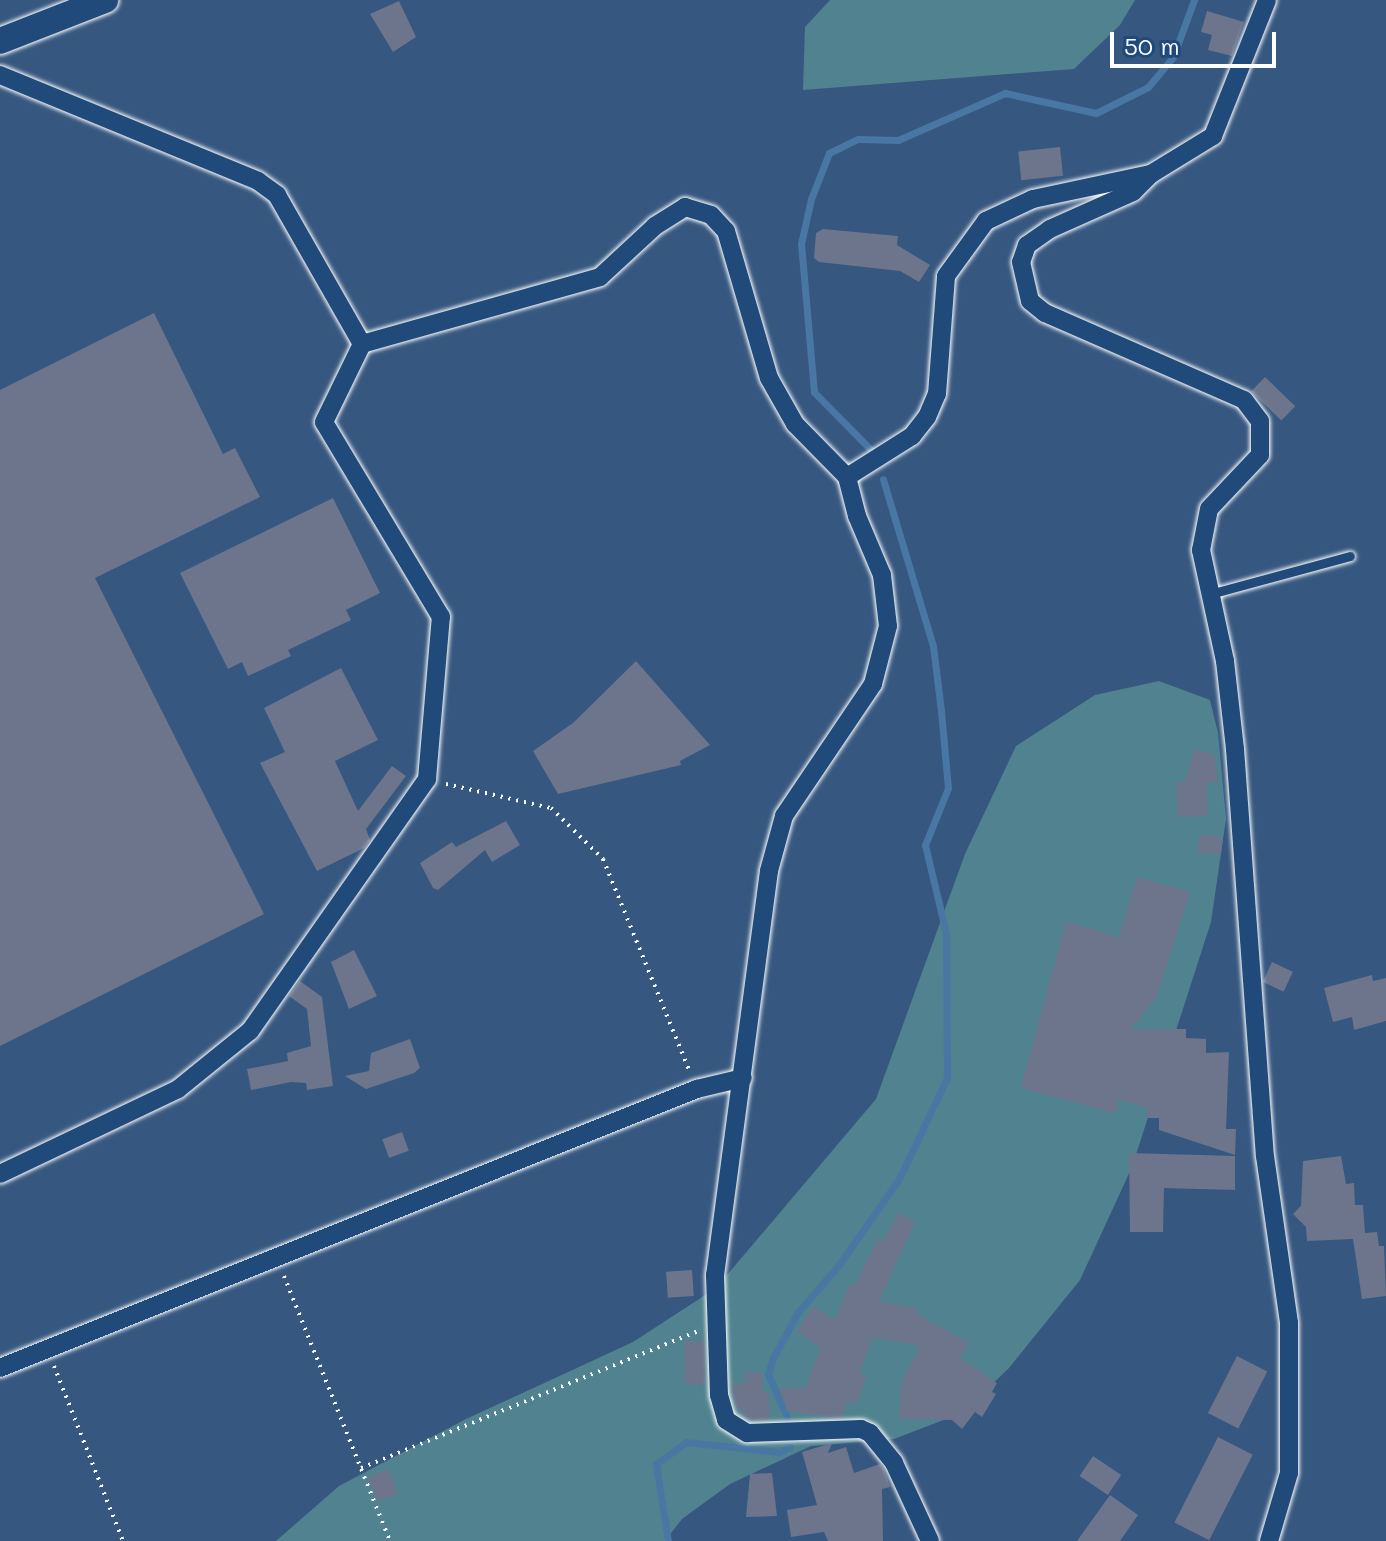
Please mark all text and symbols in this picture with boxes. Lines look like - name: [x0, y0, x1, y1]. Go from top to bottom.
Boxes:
- scale bar: [1114, 16, 1280, 66]
- text: 50 m: [1124, 30, 1180, 61]

